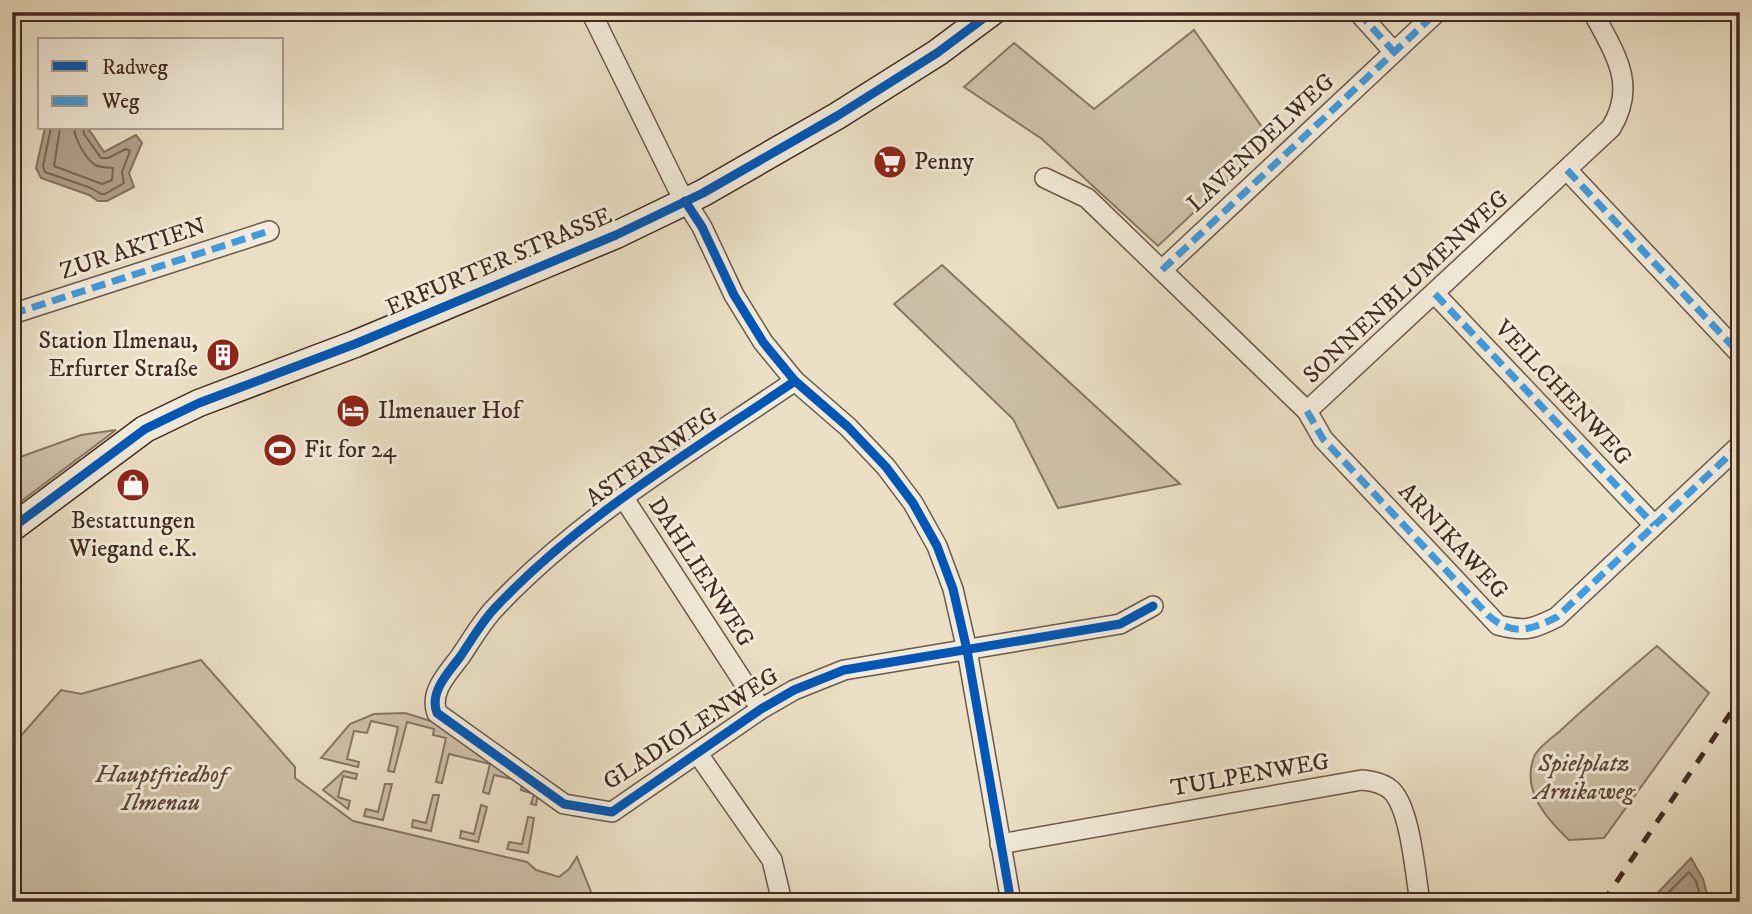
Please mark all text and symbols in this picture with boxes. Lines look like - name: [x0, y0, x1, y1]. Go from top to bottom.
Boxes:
- legend: [38, 38, 284, 130]
- text: Radweg: [102, 55, 168, 81]
- street label: LAVENDELWEG: [1181, 67, 1341, 219]
- text: Weg: [101, 89, 140, 115]
- supermarket icon: Penny: [871, 143, 909, 181]
- place label: Penny: [914, 147, 974, 177]
- street label: SONNENBLUMENWEG: [1297, 184, 1515, 390]
- street label: ERFURTER STRASSE: [381, 201, 617, 323]
- street label: ZUR AKTIEN: [56, 211, 210, 287]
- street label: VEILCHENWEG: [1487, 313, 1638, 472]
- place label: Station Ilmenau, Erfurter Straße: [39, 326, 198, 384]
- building icon: Station Ilmenau, Erfurter Straße: [204, 336, 242, 374]
- hotel icon: Ilmenauer Hof: [334, 392, 372, 430]
- place label: Ilmenauer Hof: [378, 396, 524, 426]
- street label: ASTERNWEG: [580, 400, 724, 514]
- sports icon: Fit for 24: [261, 431, 299, 469]
- place label: Fit for 24: [304, 435, 398, 465]
- shop icon: Bestattungen Wiegand e.K.: [114, 466, 152, 504]
- street label: ARNIKAWEG: [1392, 477, 1515, 606]
- street label: DAHLIENWEG: [641, 491, 761, 653]
- place label: Bestattungen Wiegand e.K.: [68, 506, 197, 564]
- street label: GLADIOLENWEG: [598, 661, 785, 797]
- street label: TULPENWEG: [1168, 746, 1332, 804]
- park label: Spielplatz Arnikaweg: [1531, 749, 1636, 807]
- park label: Hauptfriedhof Ilmenau: [95, 760, 233, 818]

